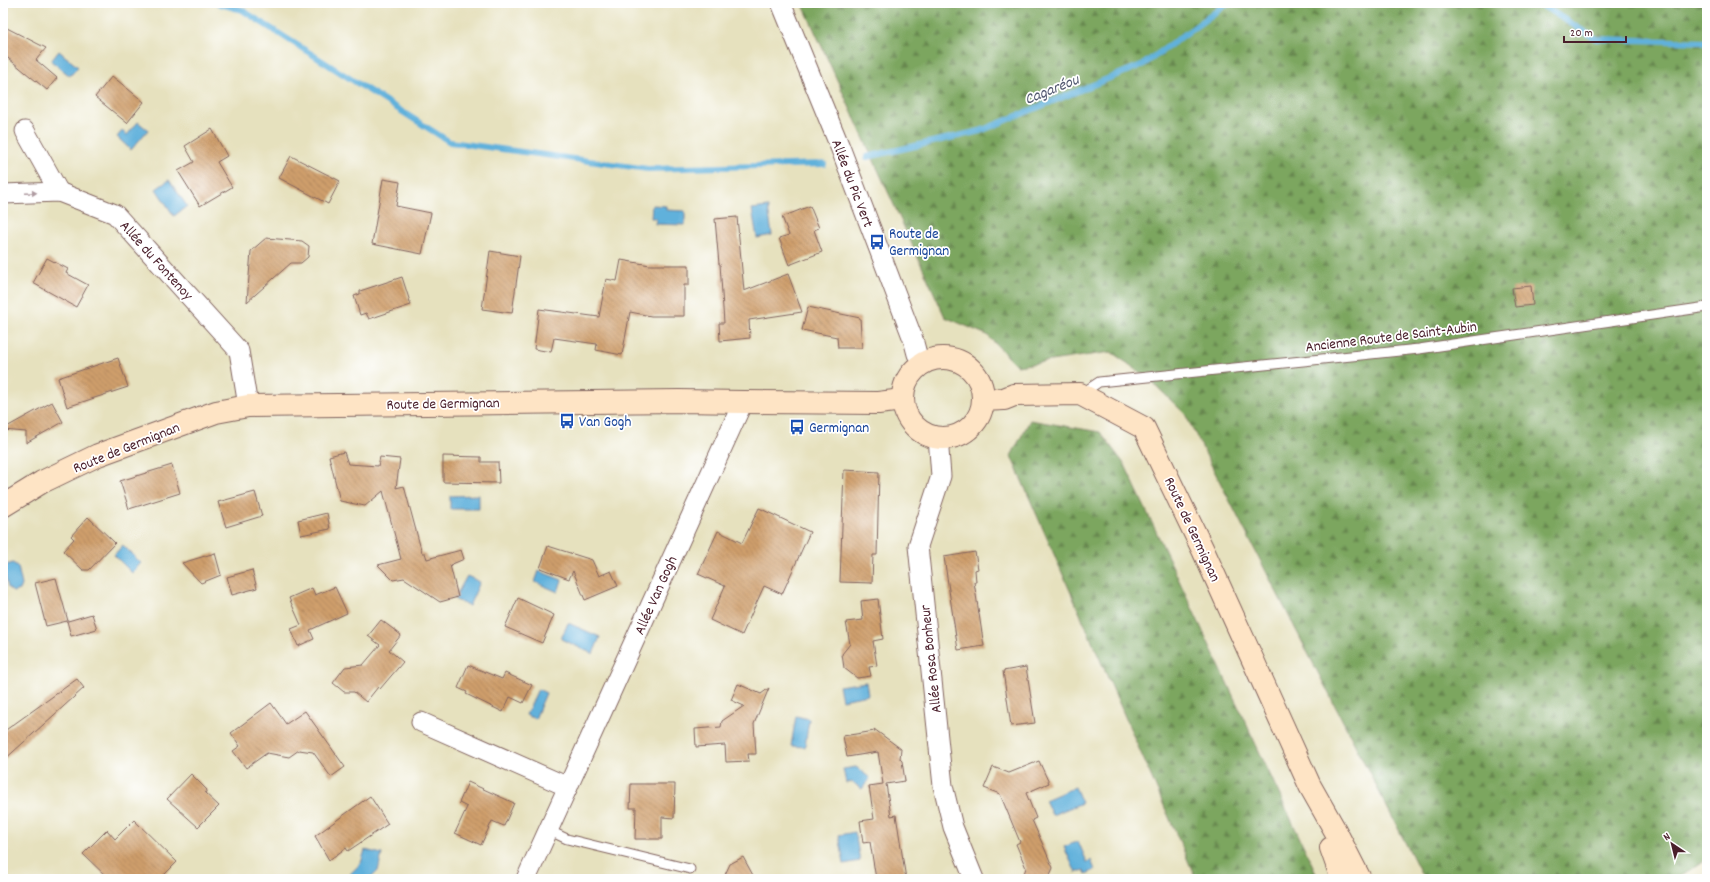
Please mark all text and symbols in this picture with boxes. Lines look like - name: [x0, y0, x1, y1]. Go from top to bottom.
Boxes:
- scale bar: [1564, 18, 1626, 44]
- text: 20 m: [1570, 25, 1593, 42]
- water label: Cagaréou: [1021, 69, 1084, 112]
- street label: Allée du Pic Vert: [824, 137, 878, 231]
- one-way arrow: [25, 190, 37, 197]
- street label: Allée du Fontenoy: [114, 216, 198, 307]
- place label: Route de Germignan: [889, 224, 949, 263]
- bus stop icon: Route de Germignan: [868, 233, 886, 251]
- street label: Ancienne Route de Saint-Aubin: [1304, 317, 1478, 359]
- street label: Route de Germignan: [386, 393, 500, 417]
- bus stop icon: Van Gogh: [558, 412, 576, 430]
- place label: Van Gogh: [579, 412, 631, 434]
- street label: Route de Germignan: [70, 417, 183, 480]
- bus stop icon: Germignan: [788, 418, 806, 436]
- place label: Germignan: [809, 418, 869, 440]
- street label: Route de Germignan: [1157, 474, 1225, 586]
- street label: Allée Van Gogh: [630, 553, 684, 639]
- street label: Allée Rosa Bonheur: [915, 603, 949, 714]
- north arrow: [1652, 824, 1692, 864]
- text: N: [1661, 829, 1675, 846]

